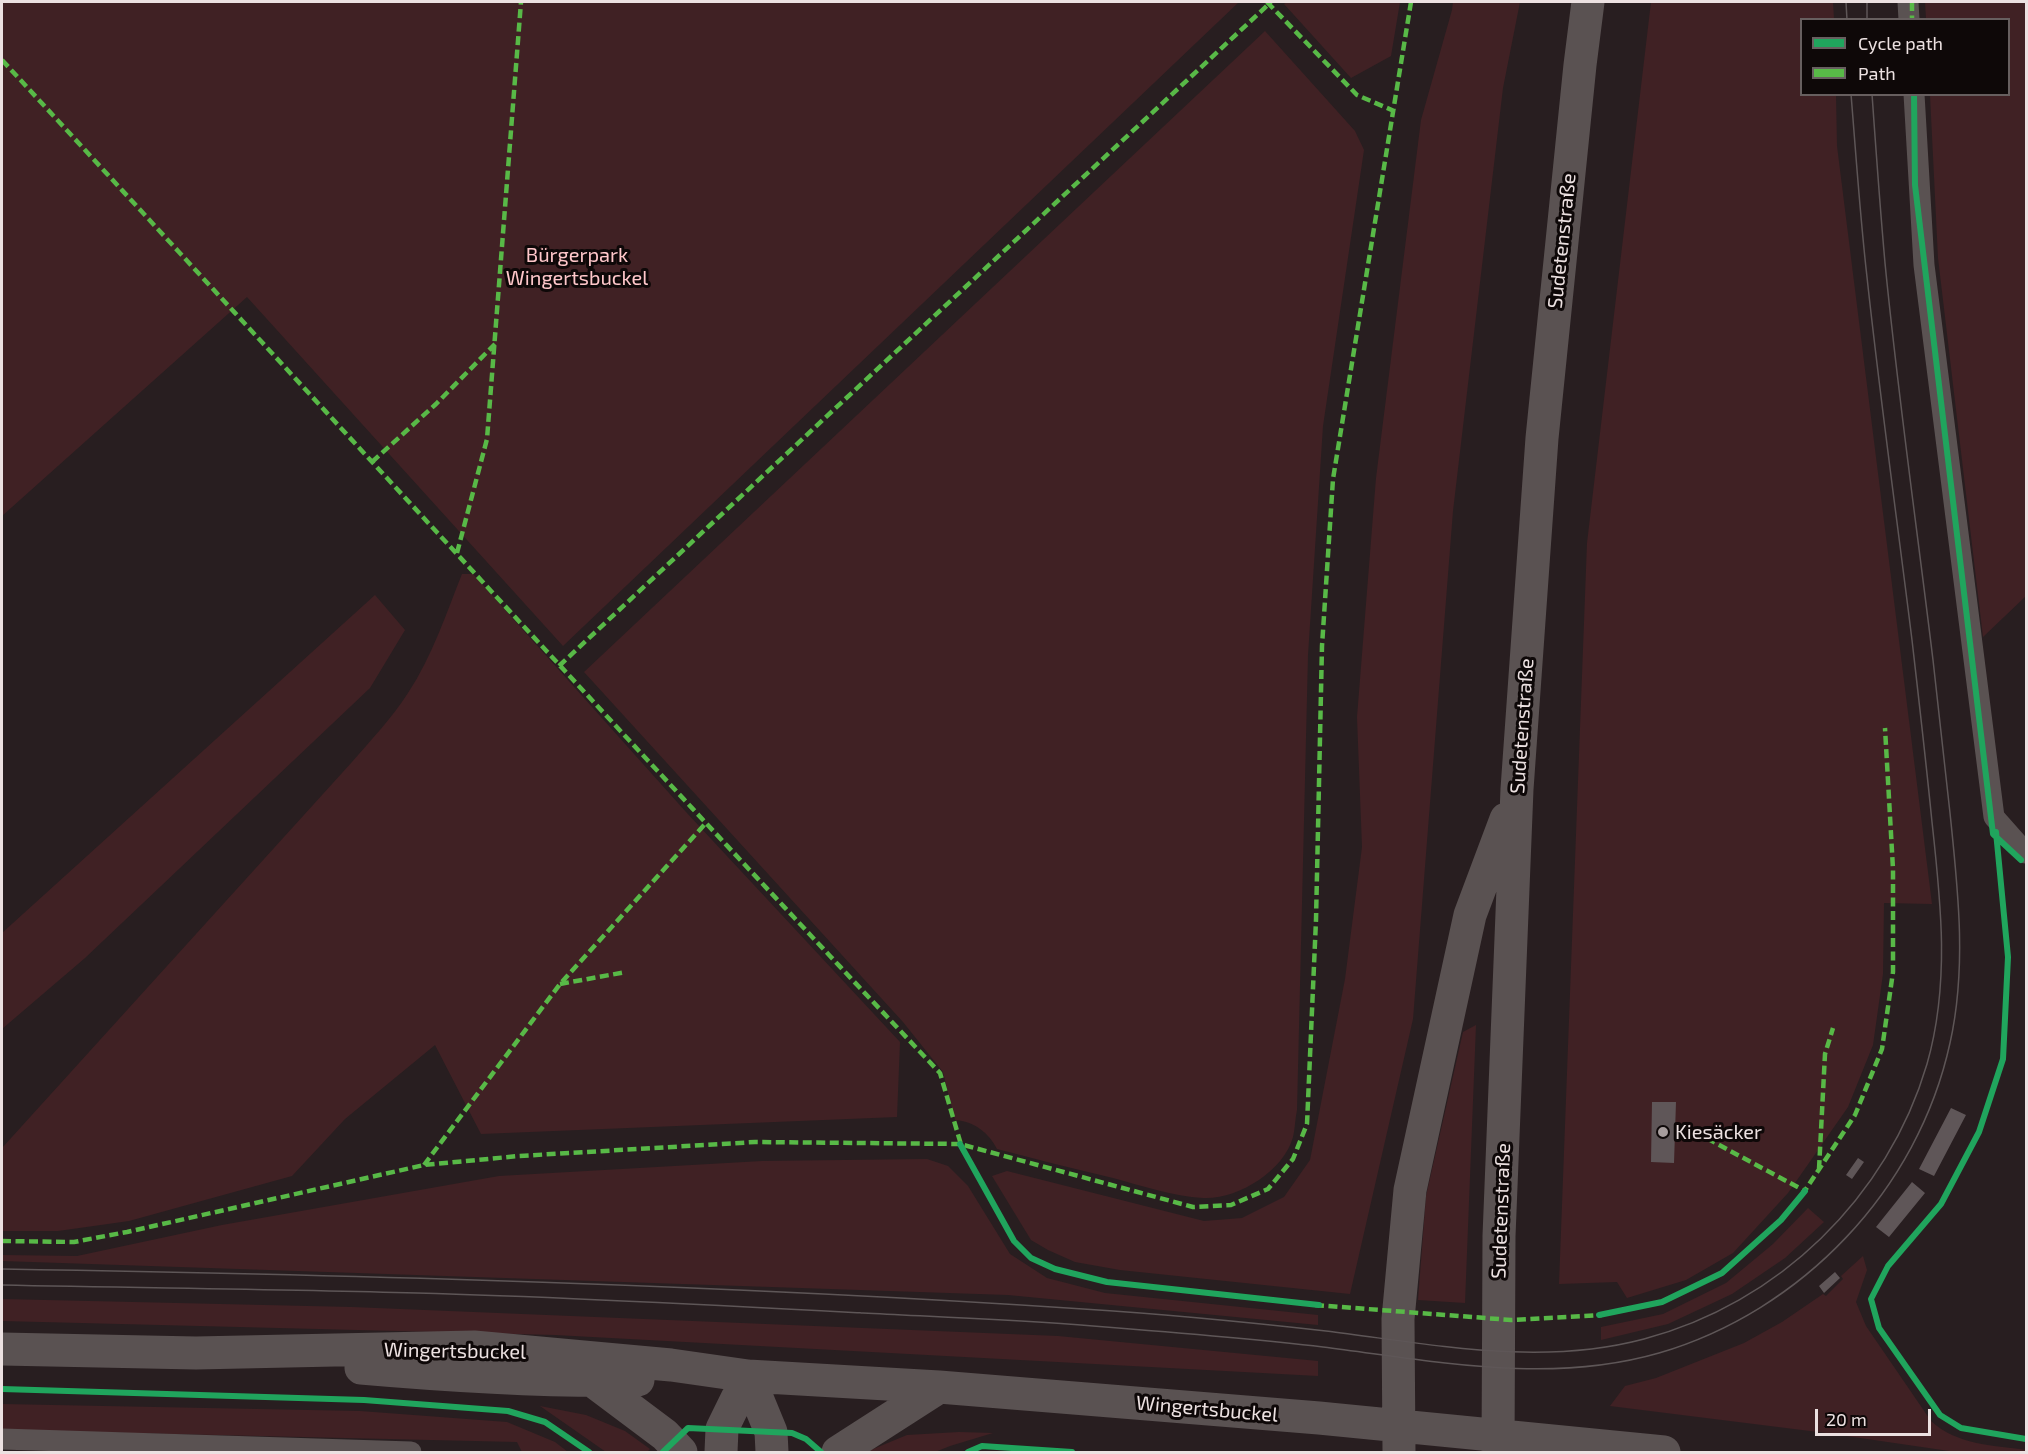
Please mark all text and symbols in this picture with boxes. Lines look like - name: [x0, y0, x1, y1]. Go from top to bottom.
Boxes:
- legend: [1800, 18, 2010, 96]
- text: Cycle path: [1858, 32, 1943, 54]
- text: Path: [1858, 62, 1896, 84]
- street label: Sudetenstraße: [1543, 172, 1581, 310]
- park label: Bürgerpark Wingertsbuckel: [506, 243, 648, 290]
- street label: Sudetenstraße: [1505, 657, 1539, 795]
- place label: Kiesäcker: [1675, 1120, 1762, 1144]
- marker: Kiesäcker: [1656, 1125, 1670, 1139]
- street label: Sudetenstraße: [1487, 1143, 1515, 1279]
- street label: Wingertsbuckel: [384, 1338, 526, 1364]
- street label: Wingertsbuckel: [1135, 1391, 1279, 1427]
- scale bar: [1818, 1397, 1934, 1435]
- text: 20 m: [1826, 1408, 1867, 1430]

